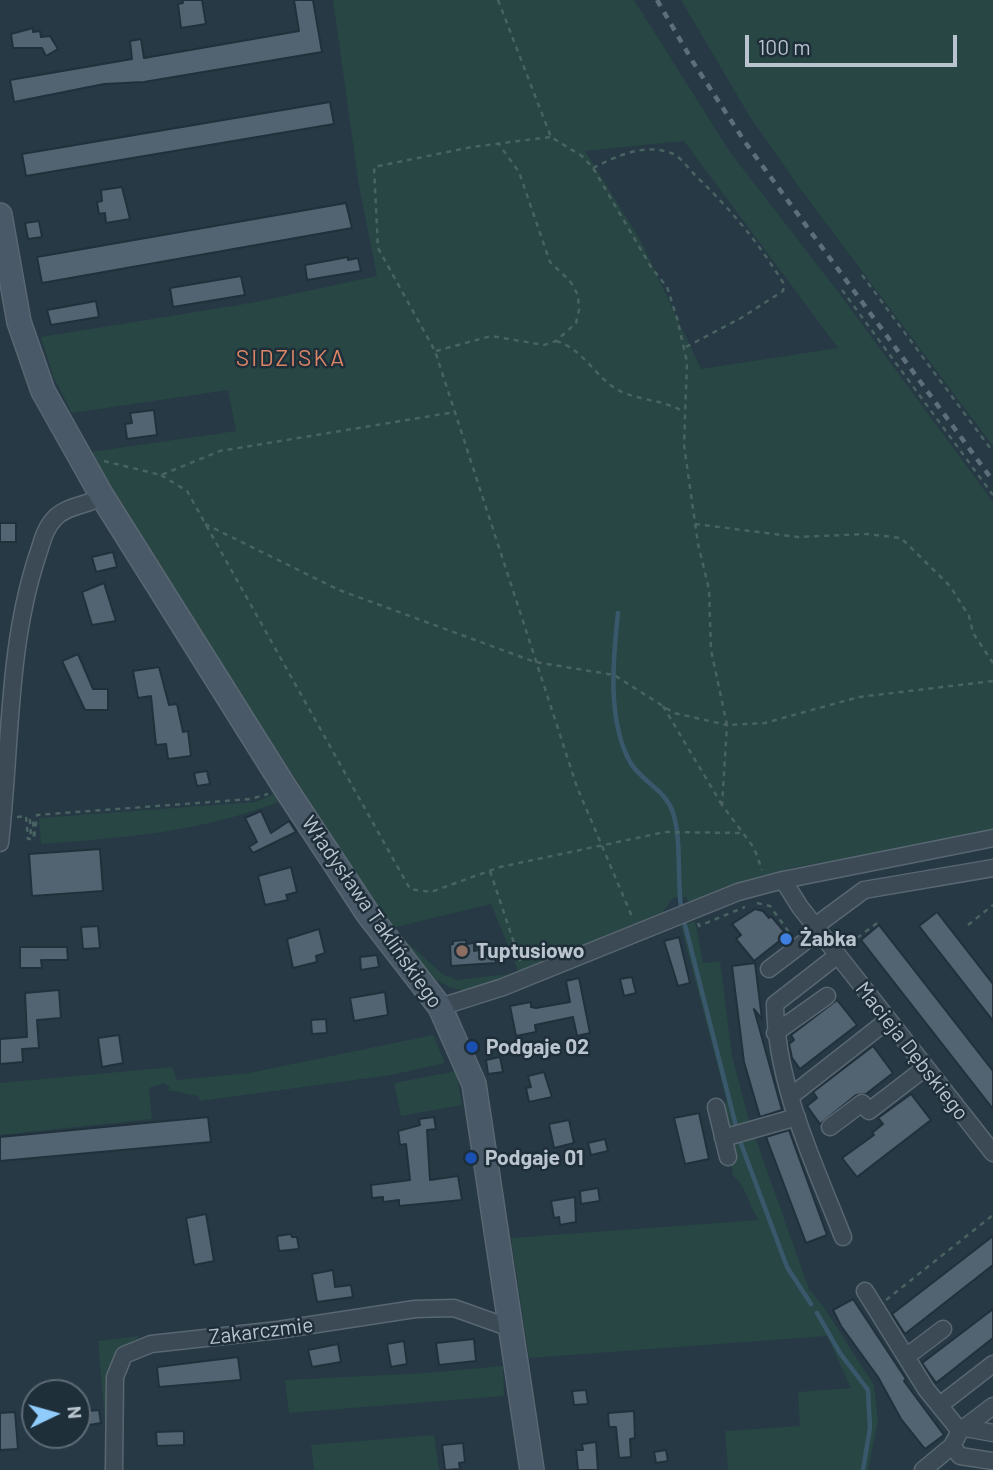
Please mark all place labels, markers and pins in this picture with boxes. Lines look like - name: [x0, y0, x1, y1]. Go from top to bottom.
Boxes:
- place label: Żabka: [800, 926, 856, 952]
- marker: Żabka: [778, 931, 794, 947]
- place label: Tuptusiowo: [476, 938, 585, 964]
- marker: Tuptusiowo: [454, 943, 470, 959]
- place label: Podgaje 02: [486, 1034, 589, 1060]
- marker: Podgaje 02: [464, 1039, 480, 1055]
- place label: Podgaje 01: [485, 1145, 583, 1171]
- marker: Podgaje 01: [463, 1150, 479, 1166]

